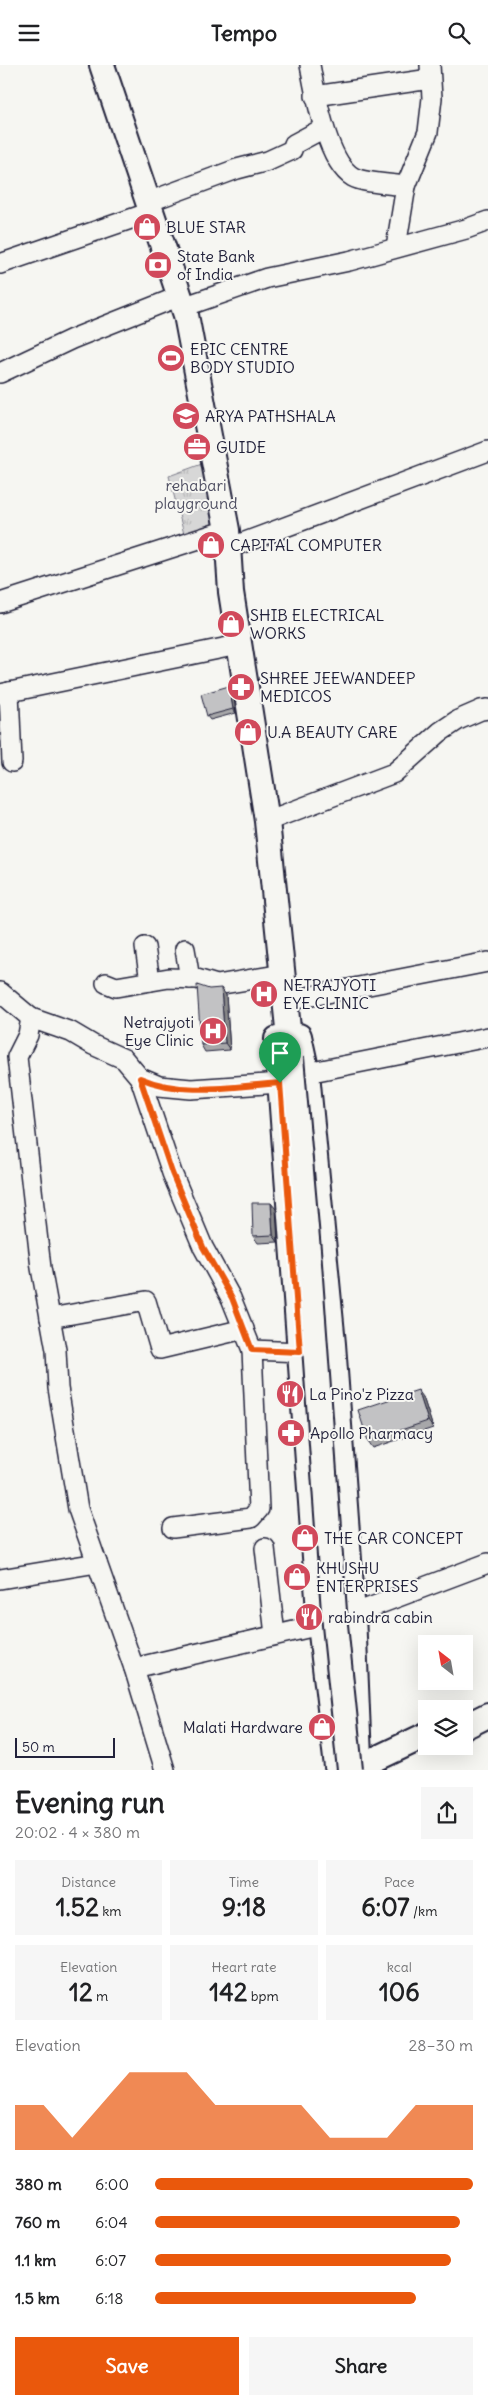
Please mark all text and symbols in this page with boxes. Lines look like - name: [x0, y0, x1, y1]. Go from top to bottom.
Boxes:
- icon: menu: [15, 19, 43, 47]
- text: Tempo: [211, 19, 277, 47]
- icon: search: [445, 19, 473, 47]
- shop icon: BLUE STAR: [132, 212, 162, 242]
- place label: BLUE STAR: [166, 217, 246, 237]
- place label: State Bank of India: [177, 246, 255, 284]
- bank icon: State Bank of India: [143, 250, 173, 280]
- place label: EPIC CENTRE BODY STUDIO: [190, 339, 295, 377]
- sports icon: EPIC CENTRE BODY STUDIO: [156, 343, 186, 373]
- school or university icon: ARYA PATHSHALA: [171, 401, 201, 431]
- place label: ARYA PATHSHALA: [205, 406, 336, 426]
- office icon: GUIDE: [182, 432, 212, 462]
- place label: GUIDE: [216, 437, 266, 457]
- park label: rehabari playground: [154, 475, 238, 513]
- shop icon: CAPITAL COMPUTER: [196, 530, 226, 560]
- place label: CAPITAL COMPUTER: [230, 535, 382, 555]
- place label: SHIB ELECTRICAL WORKS: [250, 605, 385, 643]
- shop icon: SHIB ELECTRICAL WORKS: [216, 609, 246, 639]
- place label: SHREE JEEWANDEEP MEDICOS: [260, 668, 416, 706]
- pharmacy icon: SHREE JEEWANDEEP MEDICOS: [226, 672, 256, 702]
- shop icon: U.A BEAUTY CARE: [233, 717, 263, 747]
- place label: U.A BEAUTY CARE: [267, 722, 398, 742]
- place label: NETRAJYOTI EYE CLINIC: [283, 975, 376, 1013]
- hospital icon: NETRAJYOTI EYE CLINIC: [249, 979, 279, 1009]
- place label: Netrajyoti Eye Clinic: [123, 1012, 194, 1050]
- hospital icon: Netrajyoti Eye Clinic: [198, 1016, 228, 1046]
- pin: [259, 1032, 301, 1083]
- icon: arrive: [266, 1039, 294, 1067]
- restaurant icon: La Pino'z Pizza: [275, 1379, 305, 1409]
- place label: La Pino'z Pizza: [309, 1384, 414, 1404]
- pharmacy icon: Apollo Pharmacy: [276, 1418, 306, 1448]
- place label: Apollo Pharmacy: [310, 1423, 433, 1443]
- shop icon: THE CAR CONCEPT: [290, 1523, 320, 1553]
- place label: THE CAR CONCEPT: [324, 1528, 463, 1548]
- place label: KHUSHU ENTERPRISES: [316, 1558, 418, 1596]
- shop icon: KHUSHU ENTERPRISES: [282, 1562, 312, 1592]
- restaurant icon: rabindra cabin: [294, 1602, 324, 1632]
- place label: rabindra cabin: [328, 1607, 433, 1627]
- north arrow: [418, 1635, 472, 1690]
- map controls: [418, 1635, 473, 1755]
- button: layers: [418, 1700, 473, 1755]
- shop icon: Malati Hardware: [307, 1712, 337, 1742]
- place label: Malati Hardware: [183, 1717, 303, 1737]
- scale bar: [15, 1735, 115, 1758]
- text: 50 m: [22, 1738, 55, 1756]
- text: Evening run: [15, 1785, 165, 1821]
- button: share: [421, 1787, 473, 1839]
- text: 20:02 · 4 × 380 m: [15, 1822, 140, 1842]
- text: Distance: [61, 1873, 116, 1891]
- text: Time: [229, 1873, 259, 1891]
- text: Pace: [384, 1873, 415, 1891]
- text: 1.52: [56, 1891, 99, 1923]
- text: 9:18: [222, 1891, 266, 1923]
- text: 6:07: [361, 1891, 410, 1923]
- text: km: [99, 1902, 122, 1920]
- text: /km: [410, 1902, 437, 1920]
- text: Elevation: [60, 1958, 117, 1976]
- text: Heart rate: [212, 1958, 276, 1976]
- text: kcal: [387, 1958, 412, 1976]
- text: 12: [69, 1976, 93, 2008]
- text: 142: [209, 1976, 247, 2008]
- text: 106: [379, 1976, 420, 2008]
- text: m: [93, 1987, 108, 2005]
- text: bpm: [247, 1987, 279, 2005]
- text: Elevation: [15, 2035, 81, 2055]
- text: 28–30 m: [408, 2035, 473, 2055]
- text: 380 m: [15, 2174, 62, 2194]
- text: 6:00: [95, 2174, 129, 2194]
- text: 760 m: [15, 2212, 60, 2232]
- text: 6:04: [95, 2212, 128, 2232]
- text: 1.1 km: [15, 2250, 56, 2270]
- text: 6:07: [95, 2250, 126, 2270]
- text: 1.5 km: [15, 2288, 60, 2308]
- text: 6:18: [95, 2288, 123, 2308]
- button: Save: [15, 2337, 239, 2395]
- button: Share: [249, 2337, 473, 2395]

